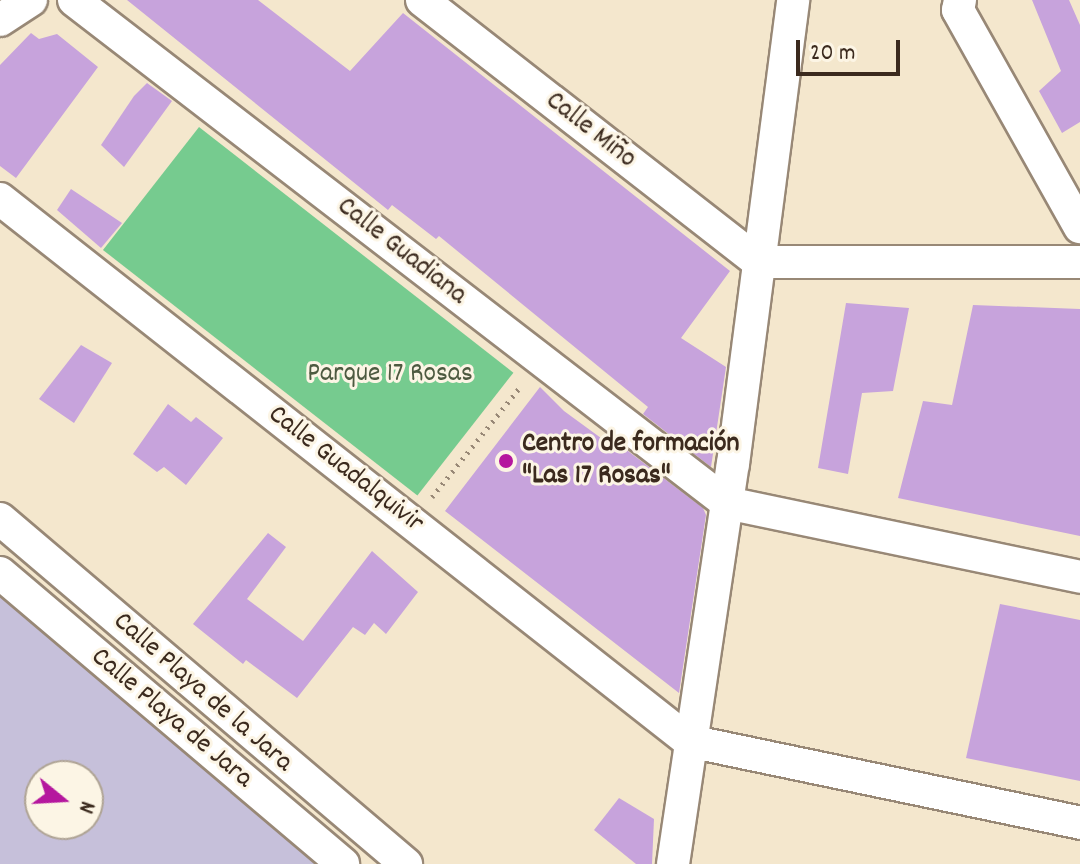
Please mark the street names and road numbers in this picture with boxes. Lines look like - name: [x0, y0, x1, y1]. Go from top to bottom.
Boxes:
- street label: Calle Miño: [538, 85, 642, 177]
- street label: Calle Guadiana: [329, 191, 473, 313]
- street label: Calle Guadalquivir: [261, 399, 429, 541]
- street label: Calle Playa de la Jara: [105, 606, 299, 780]
- street label: Calle Playa de Jara: [83, 641, 259, 797]

